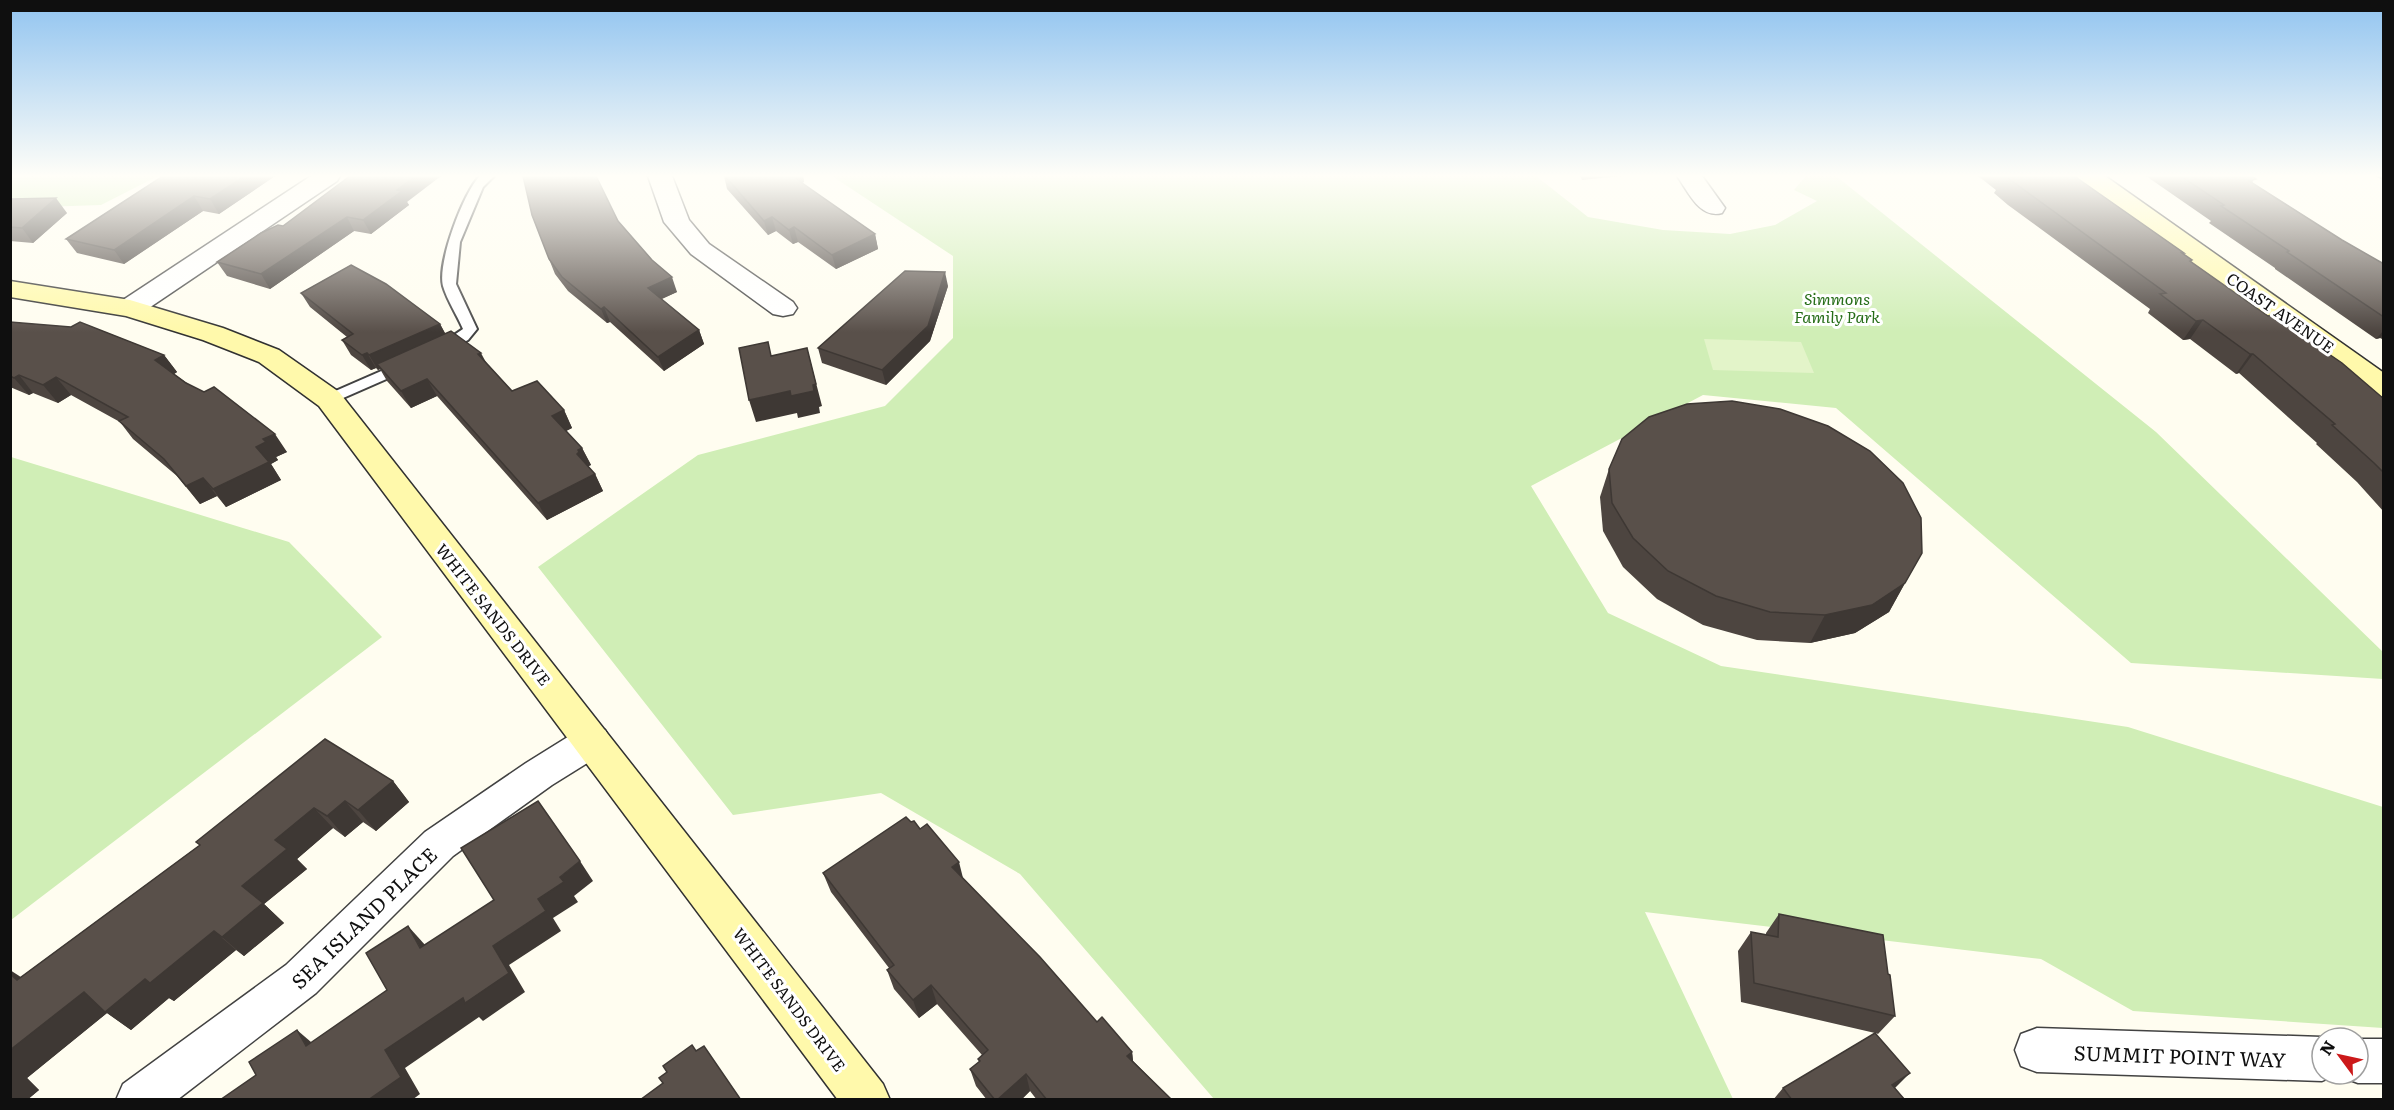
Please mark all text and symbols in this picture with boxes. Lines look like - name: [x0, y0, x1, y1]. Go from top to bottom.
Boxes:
- street label: COAST AVENUE: [2222, 266, 2340, 358]
- park label: Simmons Family Park: [1794, 286, 1880, 328]
- street label: WHITE SANDS DRIVE: [431, 538, 557, 690]
- street label: SEA ISLAND PLACE: [283, 839, 443, 995]
- street label: WHITE SANDS DRIVE: [728, 922, 852, 1076]
- north arrow: [2310, 1026, 2370, 1086]
- text: N: [2313, 1035, 2340, 1059]
- street label: SUMMIT POINT WAY: [2073, 1036, 2287, 1074]

